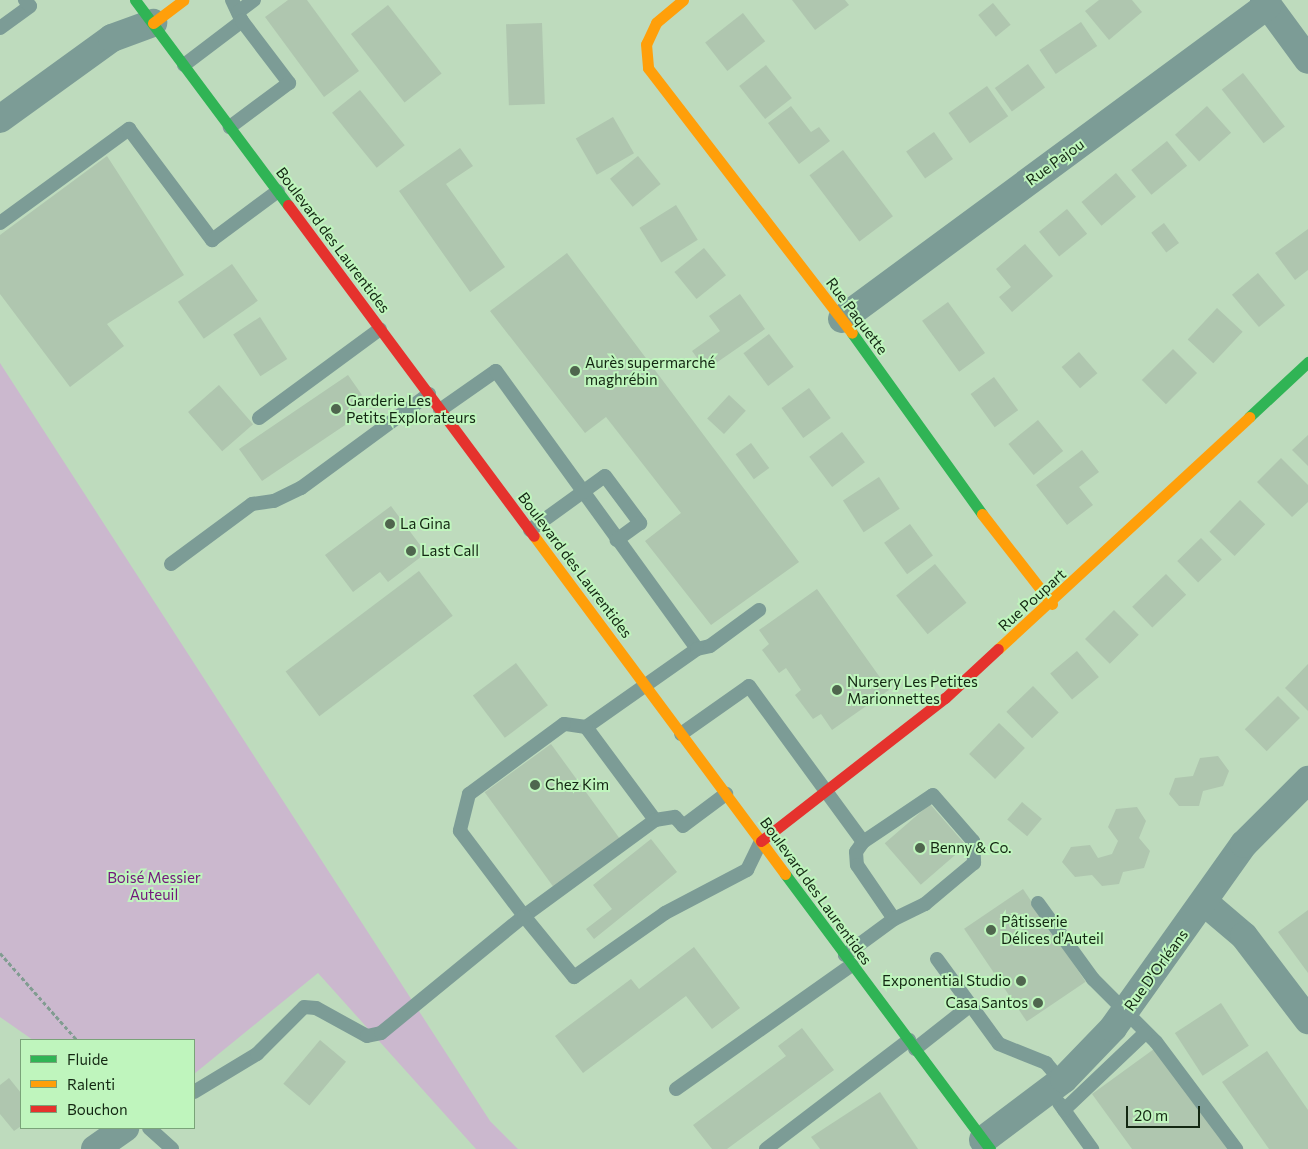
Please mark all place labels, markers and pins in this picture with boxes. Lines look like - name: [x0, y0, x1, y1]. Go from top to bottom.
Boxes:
- place label: Aurès supermarché maghrébin: [585, 353, 715, 388]
- marker: Aurès supermarché maghrébin: [569, 365, 581, 377]
- place label: Garderie Les Petits Explorateurs: [346, 391, 476, 426]
- marker: Garderie Les Petits Explorateurs: [330, 403, 342, 415]
- place label: La Gina: [400, 515, 451, 533]
- marker: La Gina: [384, 518, 396, 530]
- place label: Last Call: [421, 542, 479, 560]
- marker: Last Call: [405, 545, 417, 557]
- place label: Nursery Les Petites Marionnettes: [847, 672, 978, 707]
- marker: Nursery Les Petites Marionnettes: [831, 684, 843, 696]
- place label: Chez Kim: [545, 776, 609, 794]
- marker: Chez Kim: [529, 779, 541, 791]
- place label: Benny & Co.: [930, 839, 1012, 857]
- marker: Benny & Co.: [914, 842, 926, 854]
- place label: Pâtisserie Délices d'Auteil: [1001, 912, 1104, 947]
- marker: Pâtisserie Délices d'Auteil: [985, 924, 997, 936]
- place label: Exponential Studio: [882, 972, 1011, 990]
- marker: Exponential Studio: [1015, 975, 1027, 987]
- place label: Casa Santos: [945, 994, 1028, 1012]
- marker: Casa Santos: [1032, 997, 1044, 1009]

